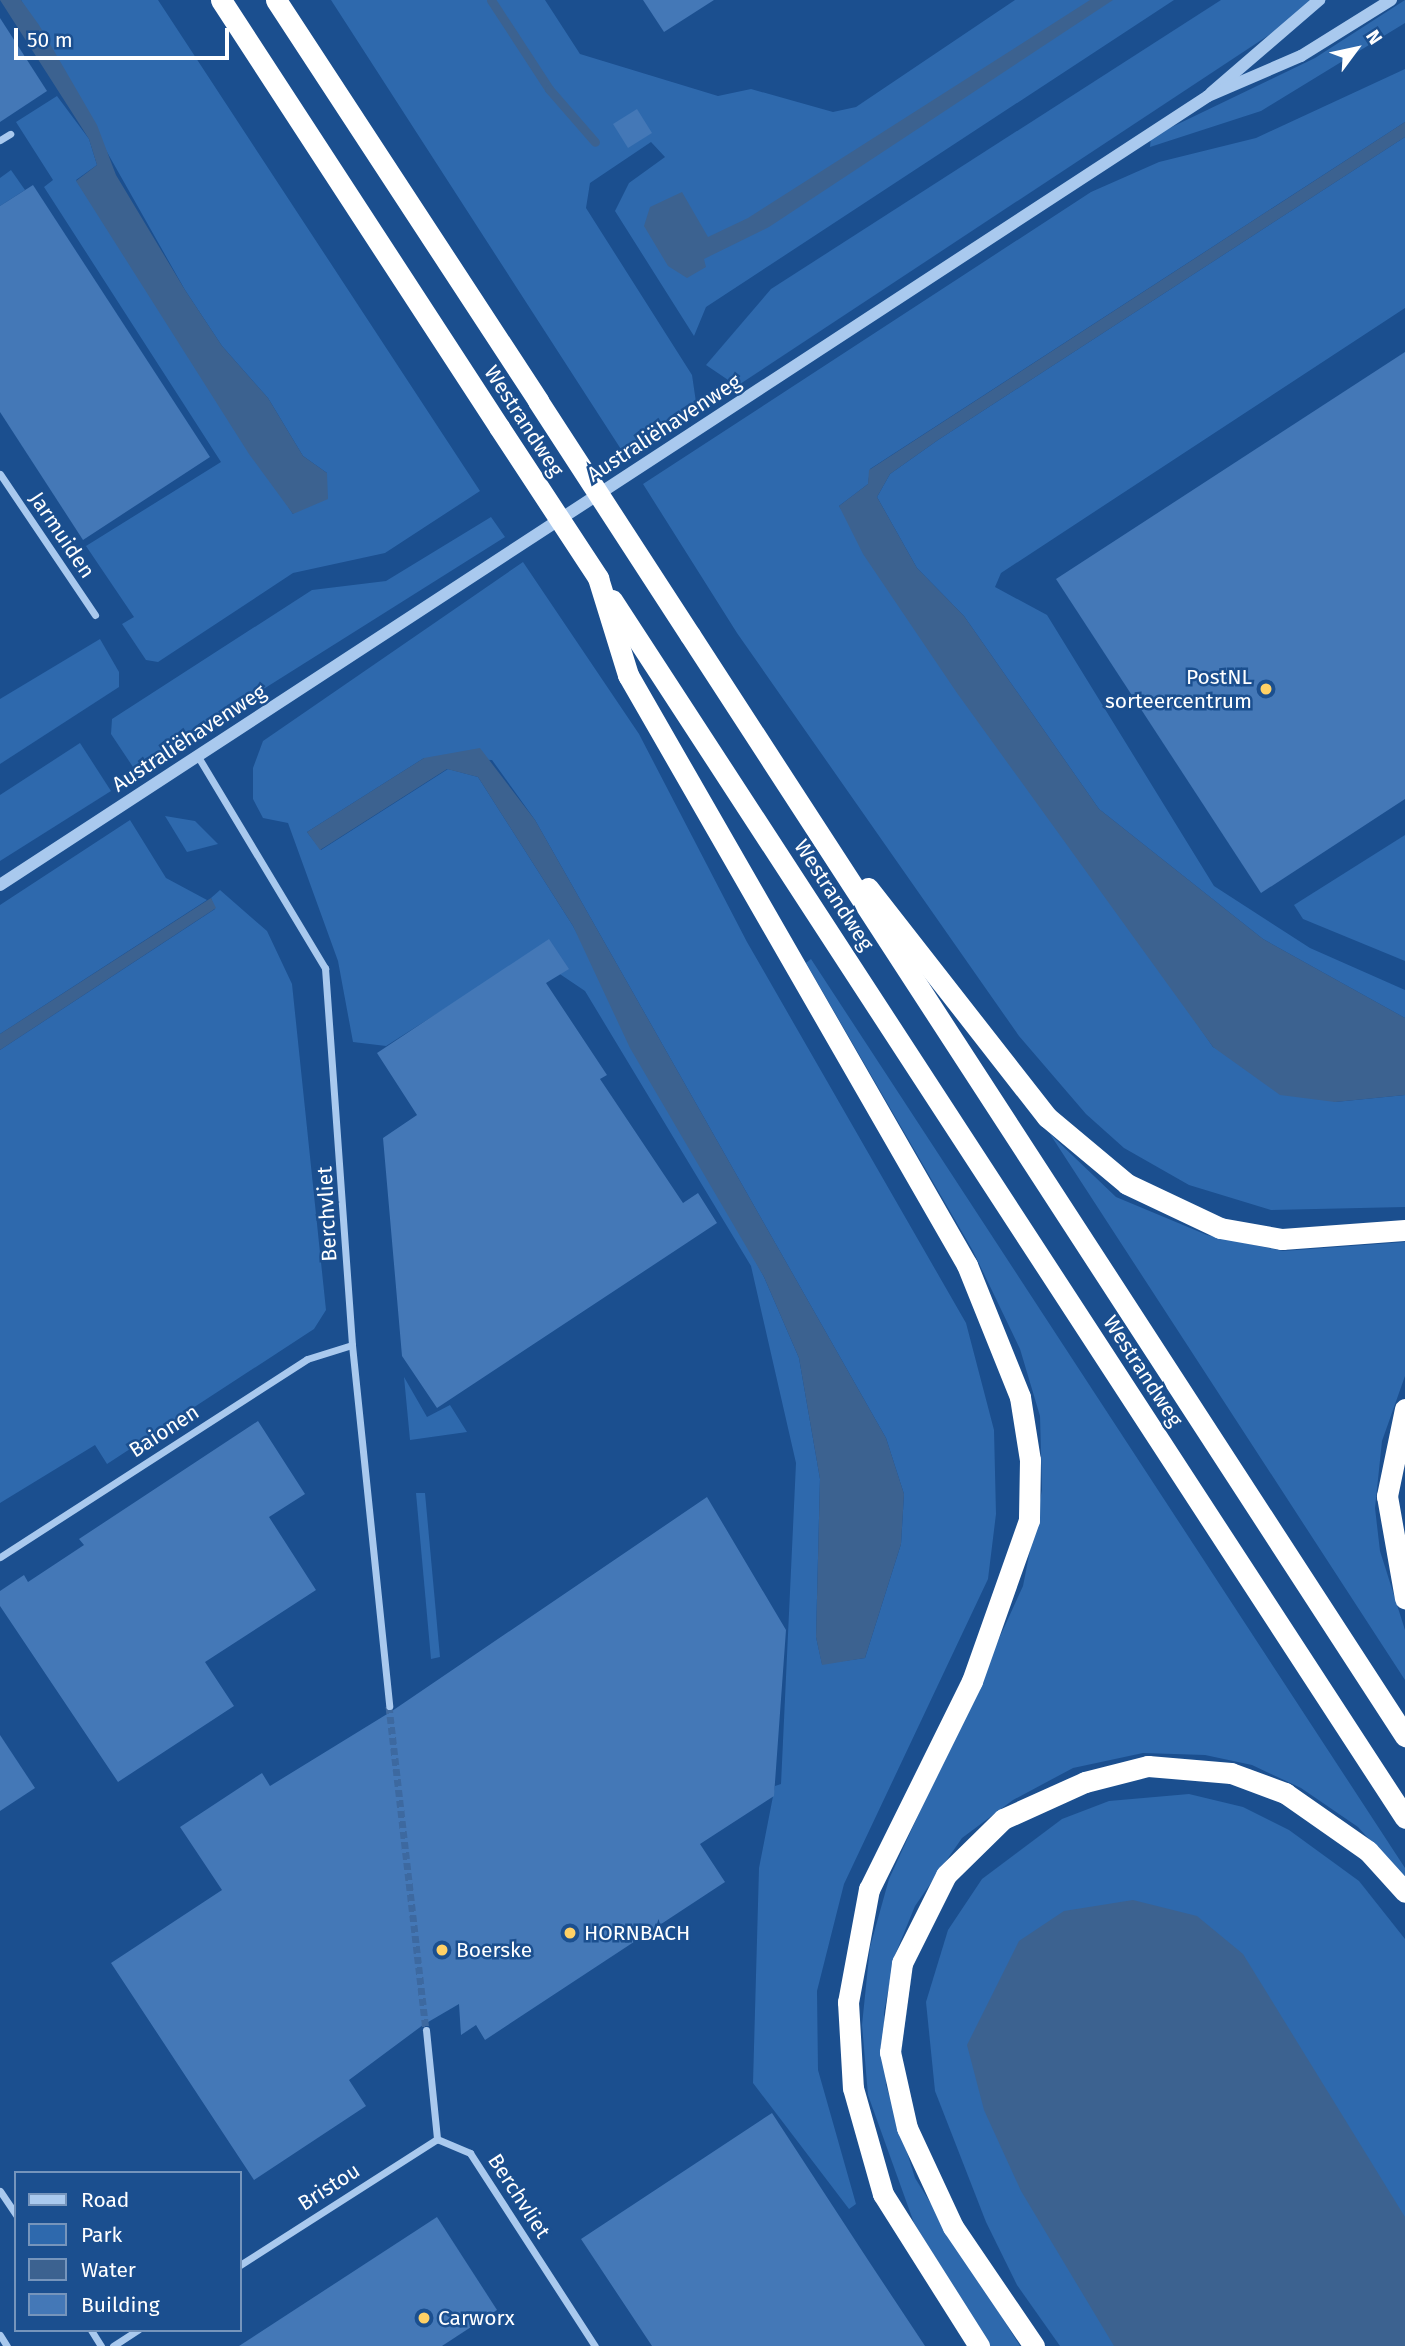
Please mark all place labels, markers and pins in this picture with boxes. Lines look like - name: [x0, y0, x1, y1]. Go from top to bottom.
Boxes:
- place label: PostNL sorteercentrum: [1105, 664, 1252, 714]
- marker: PostNL sorteercentrum: [1258, 681, 1274, 697]
- place label: HORNBACH: [584, 1920, 690, 1946]
- marker: HORNBACH: [562, 1925, 578, 1941]
- place label: Boerske: [456, 1937, 532, 1963]
- marker: Boerske: [434, 1942, 450, 1958]
- place label: Carworx: [438, 2305, 515, 2331]
- marker: Carworx: [416, 2310, 432, 2326]

